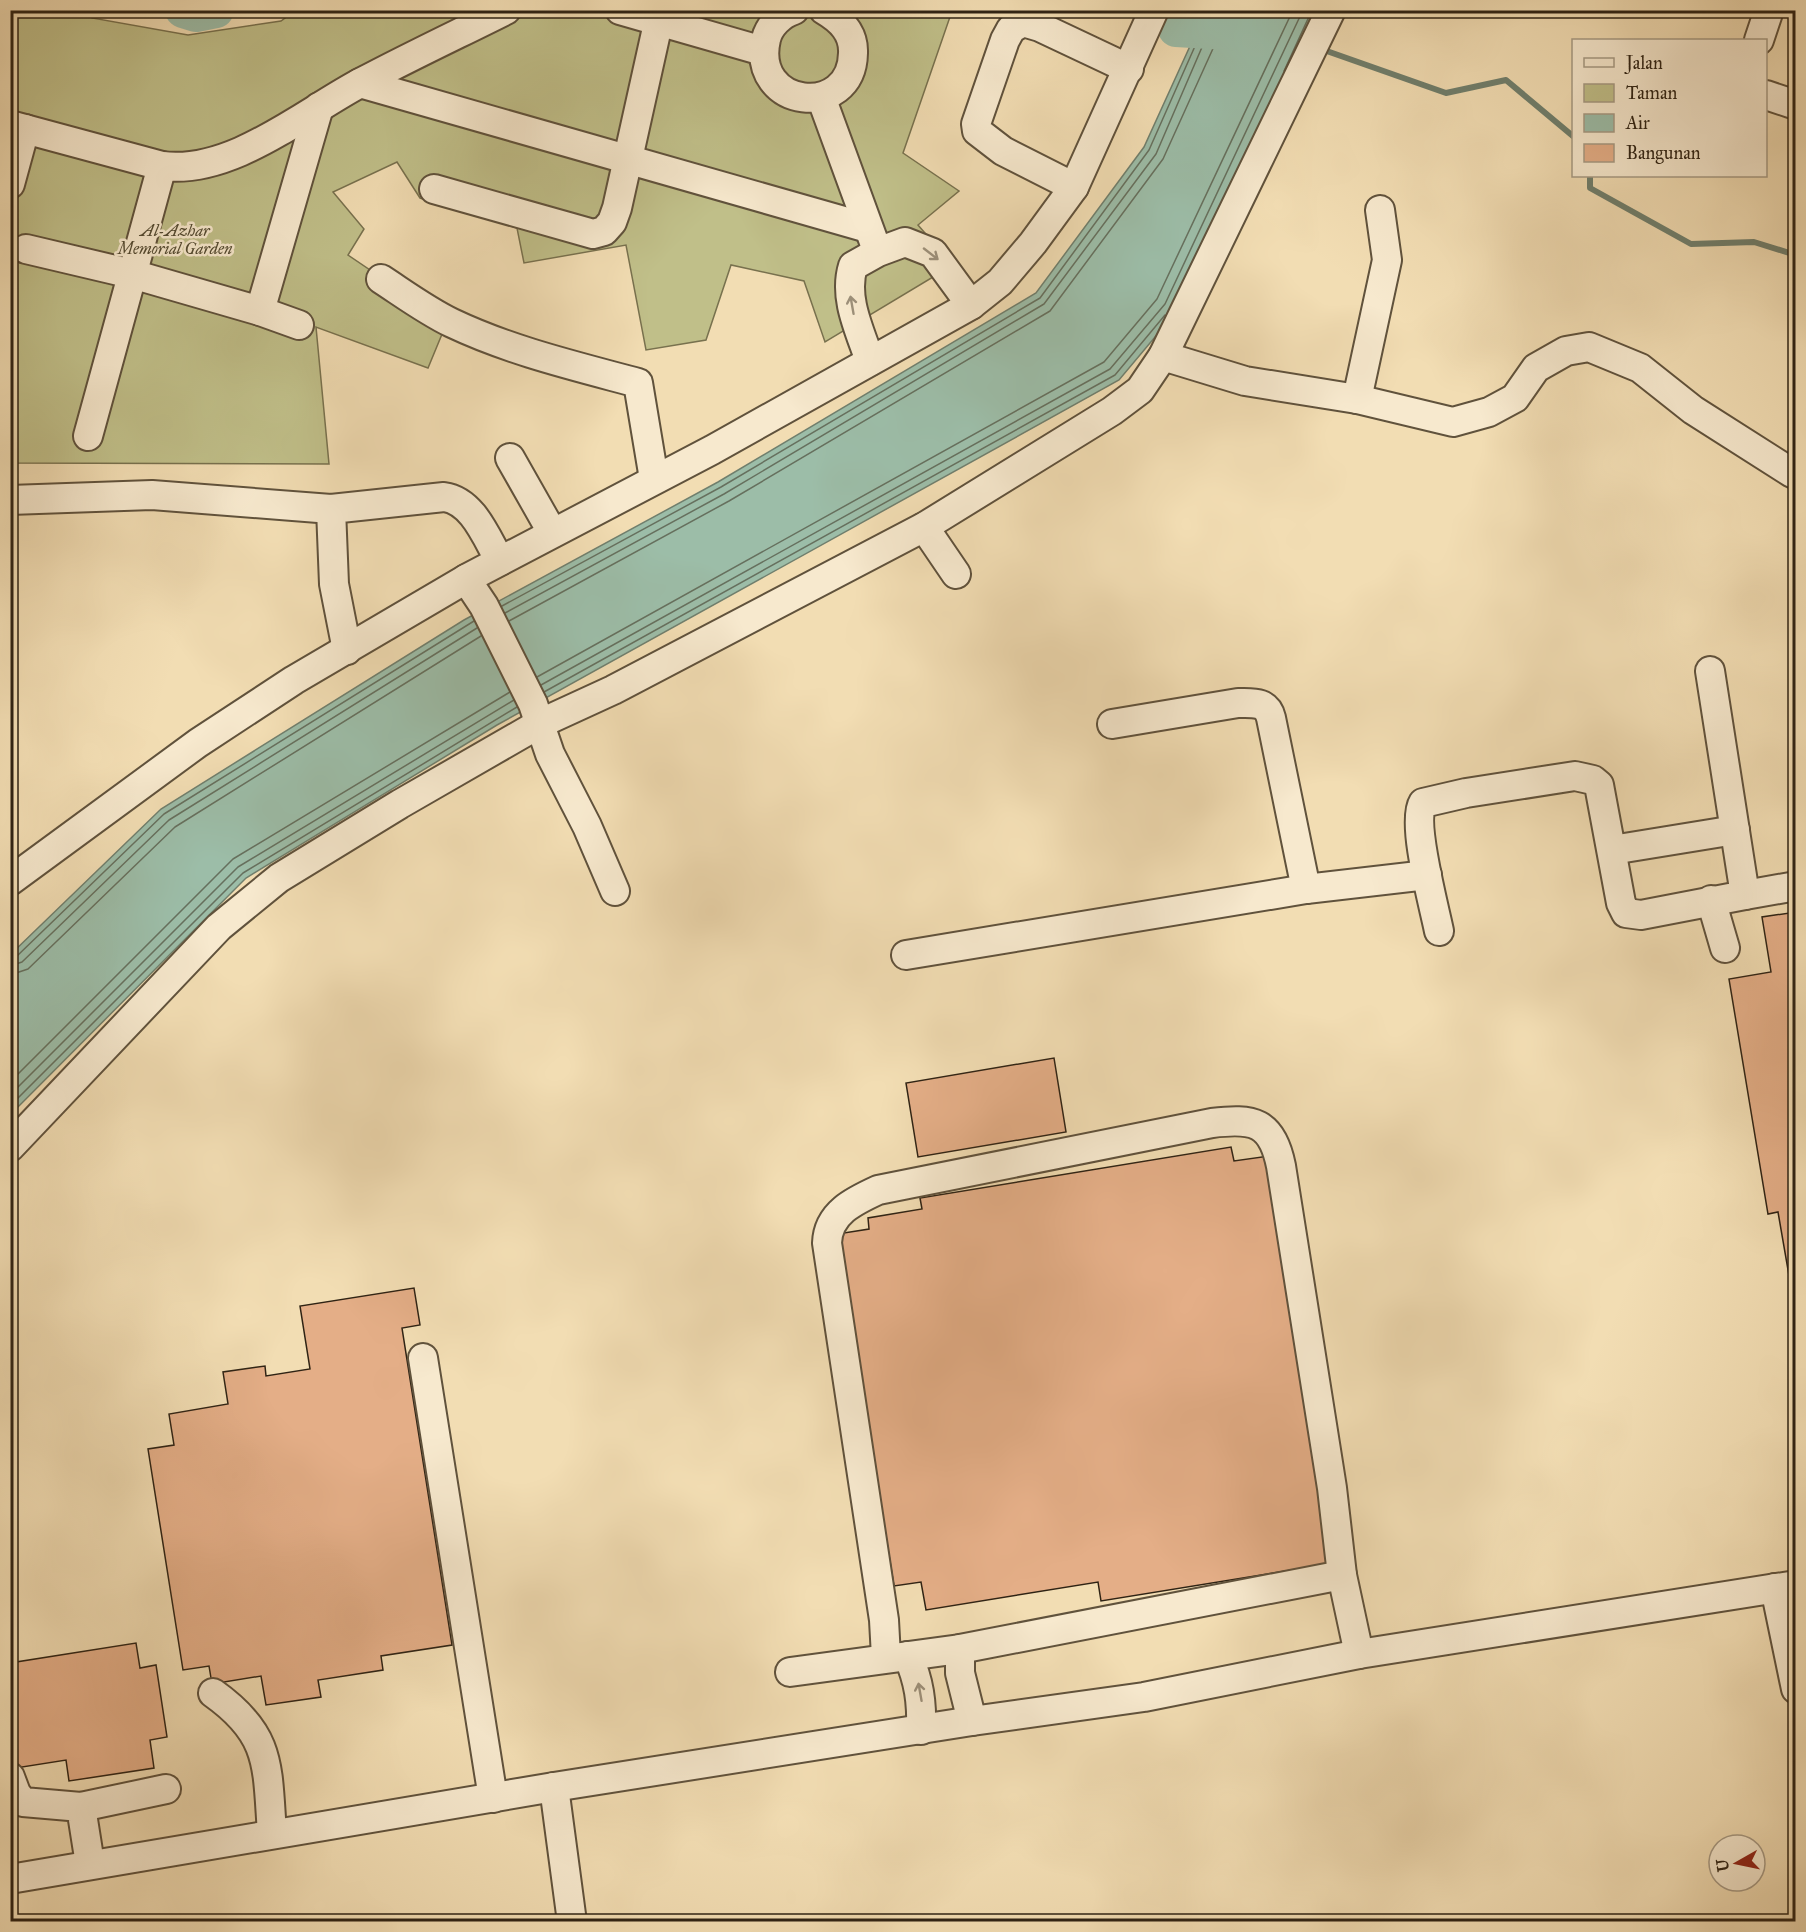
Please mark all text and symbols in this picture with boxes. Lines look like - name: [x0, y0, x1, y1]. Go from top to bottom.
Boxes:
- legend: [1572, 39, 1767, 177]
- text: Jalan: [1624, 52, 1663, 75]
- text: Taman: [1626, 82, 1678, 104]
- text: Air: [1625, 112, 1650, 134]
- text: Bangunan: [1626, 142, 1701, 165]
- park label: Al-Azhar Memorial Garden: [116, 221, 233, 258]
- one-way arrow: [923, 248, 939, 261]
- one-way arrow: [847, 296, 858, 315]
- one-way arrow: [914, 1683, 925, 1702]
- north arrow: [1707, 1833, 1767, 1893]
- text: U: [1712, 1857, 1733, 1873]

